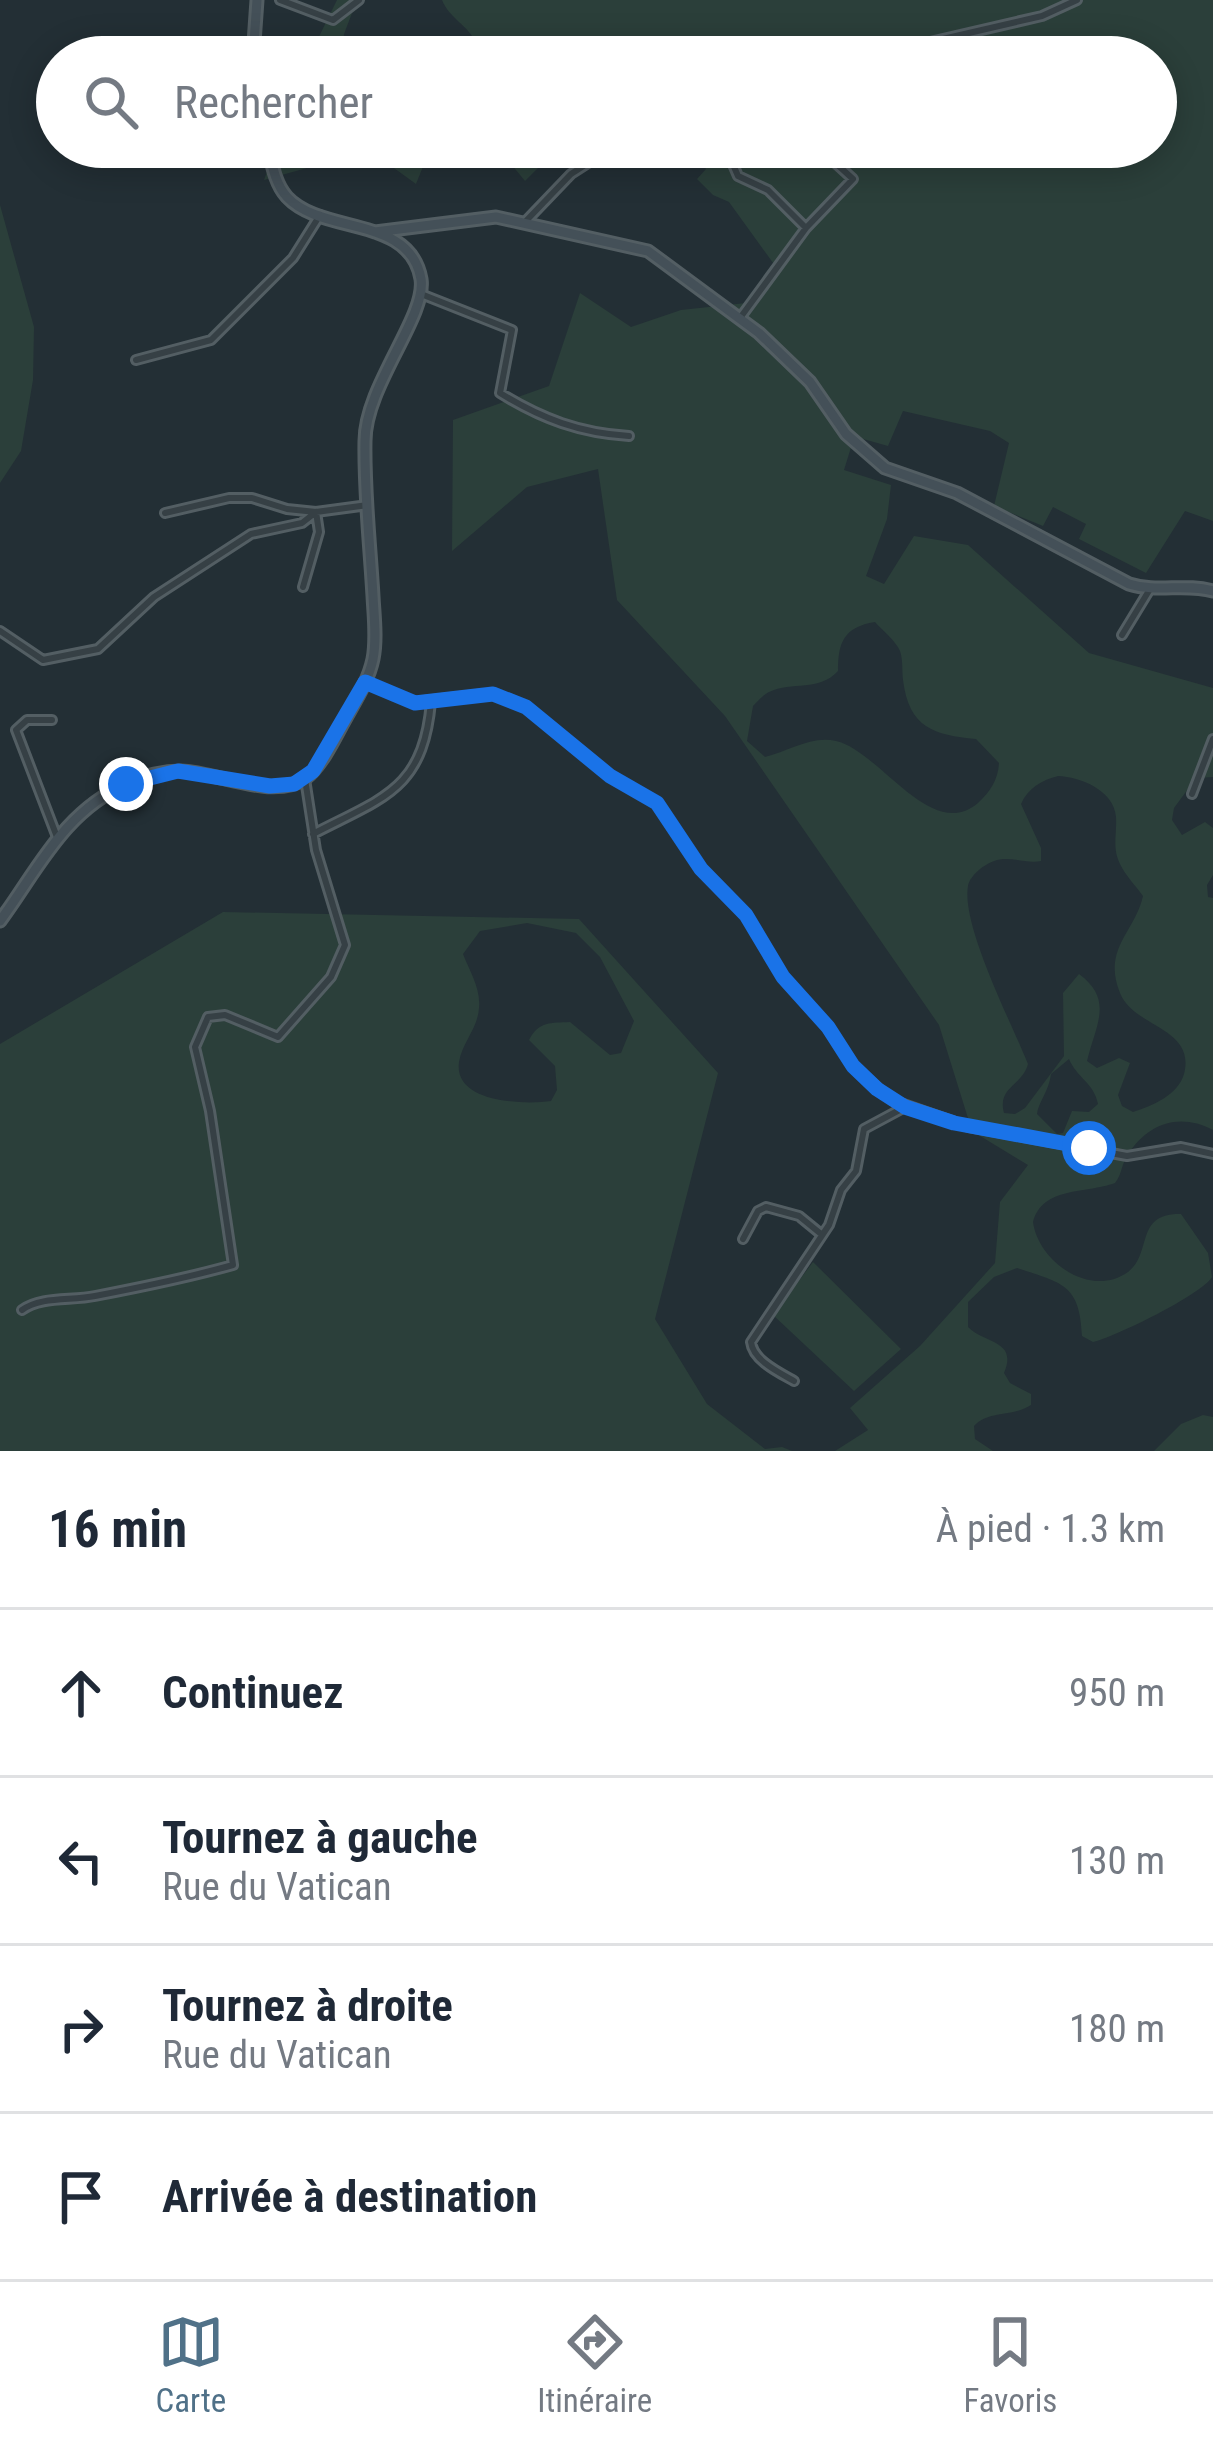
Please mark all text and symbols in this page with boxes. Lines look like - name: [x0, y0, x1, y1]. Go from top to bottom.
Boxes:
- search box: [36, 36, 1177, 168]
- icon: search: [78, 69, 144, 135]
- text: Rechercher: [174, 76, 373, 129]
- route end: [99, 757, 153, 811]
- route start: [1062, 1121, 1116, 1175]
- text: 16 min: [48, 1500, 187, 1559]
- text: À pied · 1.3 km: [936, 1506, 1165, 1552]
- icon: ahead: [48, 1660, 114, 1726]
- text: Continuez: [162, 1666, 343, 1719]
- text: 950 m: [1069, 1670, 1165, 1716]
- text: Tournez à gauche: [162, 1811, 478, 1864]
- icon: left: [48, 1828, 114, 1894]
- text: 130 m: [1069, 1838, 1165, 1884]
- text: Rue du Vatican: [162, 1864, 392, 1910]
- text: Tournez à droite: [162, 1979, 453, 2032]
- icon: right: [48, 1996, 114, 2062]
- text: 180 m: [1069, 2006, 1165, 2052]
- text: Rue du Vatican: [162, 2032, 392, 2078]
- icon: arrive: [48, 2164, 114, 2230]
- text: Arrivée à destination: [162, 2170, 537, 2223]
- tab: Carte: [156, 2309, 226, 2420]
- tab: Itinéraire: [537, 2309, 652, 2420]
- tab: Favoris: [963, 2309, 1057, 2420]

